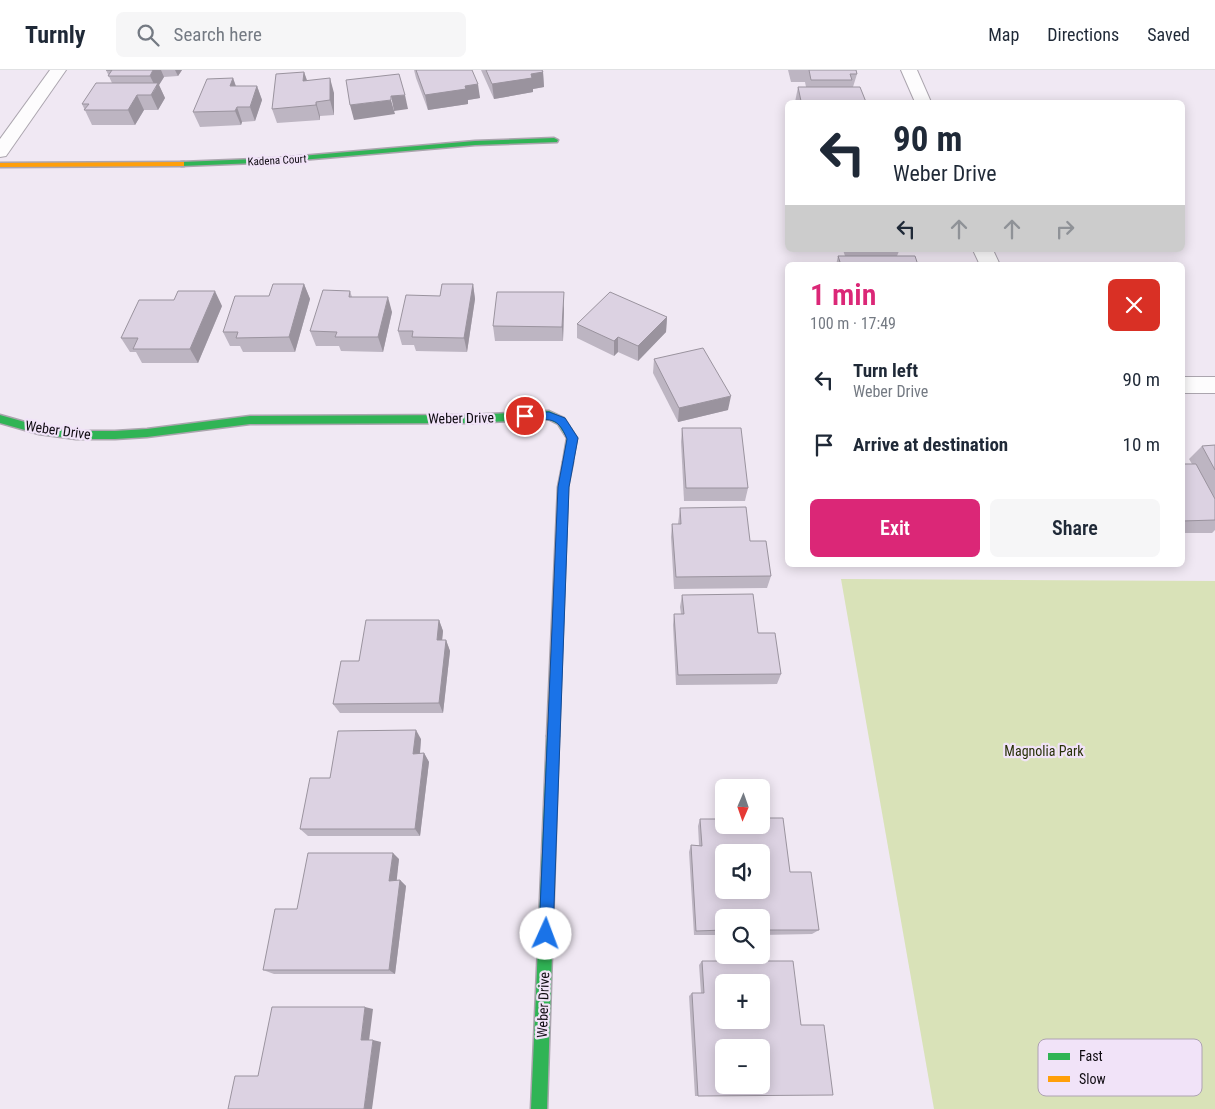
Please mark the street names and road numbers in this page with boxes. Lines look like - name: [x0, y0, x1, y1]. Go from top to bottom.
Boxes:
- street label: Kadena Court: [247, 152, 307, 169]
- street label: Weber Drive: [428, 409, 495, 427]
- street label: Weber Drive: [24, 417, 92, 443]
- street label: Weber Drive: [534, 971, 552, 1038]

